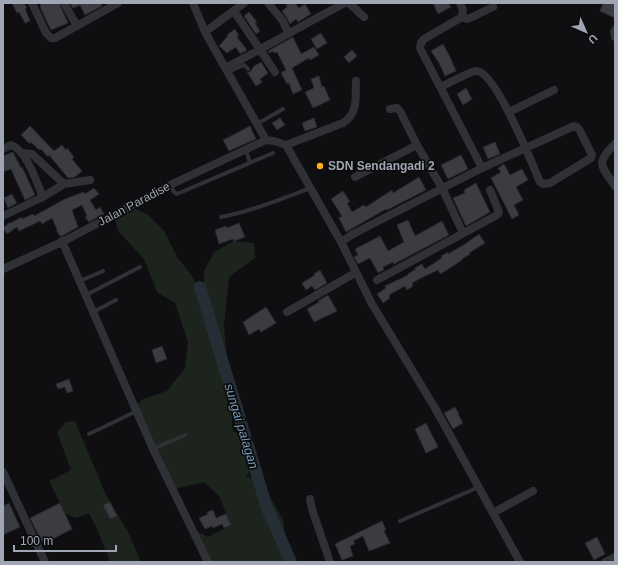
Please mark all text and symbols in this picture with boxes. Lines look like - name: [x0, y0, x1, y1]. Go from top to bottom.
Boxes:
- north arrow: [566, 12, 606, 52]
- text: U: [586, 32, 600, 46]
- place label: SDN Sendangadi 2: [328, 159, 435, 173]
- marker: SDN Sendangadi 2: [315, 161, 325, 171]
- street label: Jalan Paradise: [96, 179, 173, 229]
- water label: sungai palagan: [221, 382, 262, 471]
- scale bar: [14, 527, 116, 553]
- text: 100 m: [20, 534, 53, 548]

